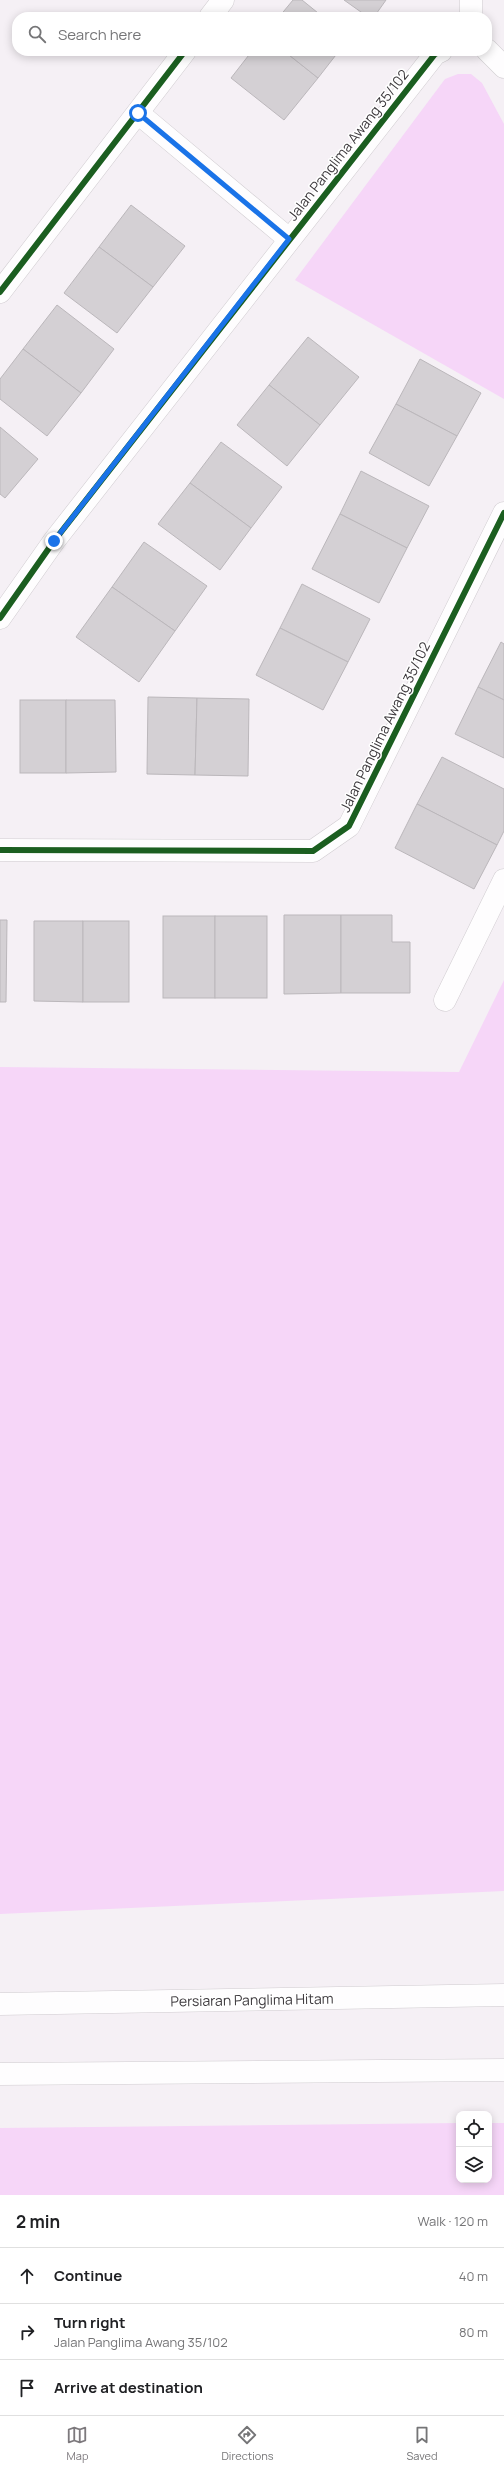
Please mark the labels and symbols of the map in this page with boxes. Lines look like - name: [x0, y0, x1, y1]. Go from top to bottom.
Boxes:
- street label: Jalan Panglima Awang 35/102: [283, 65, 413, 224]
- route start: [129, 104, 147, 122]
- route end: [45, 532, 63, 550]
- street label: Jalan Panglima Awang 35/102: [335, 639, 434, 815]
- street label: Persiaran Panglima Hitam: [170, 1989, 334, 2010]

